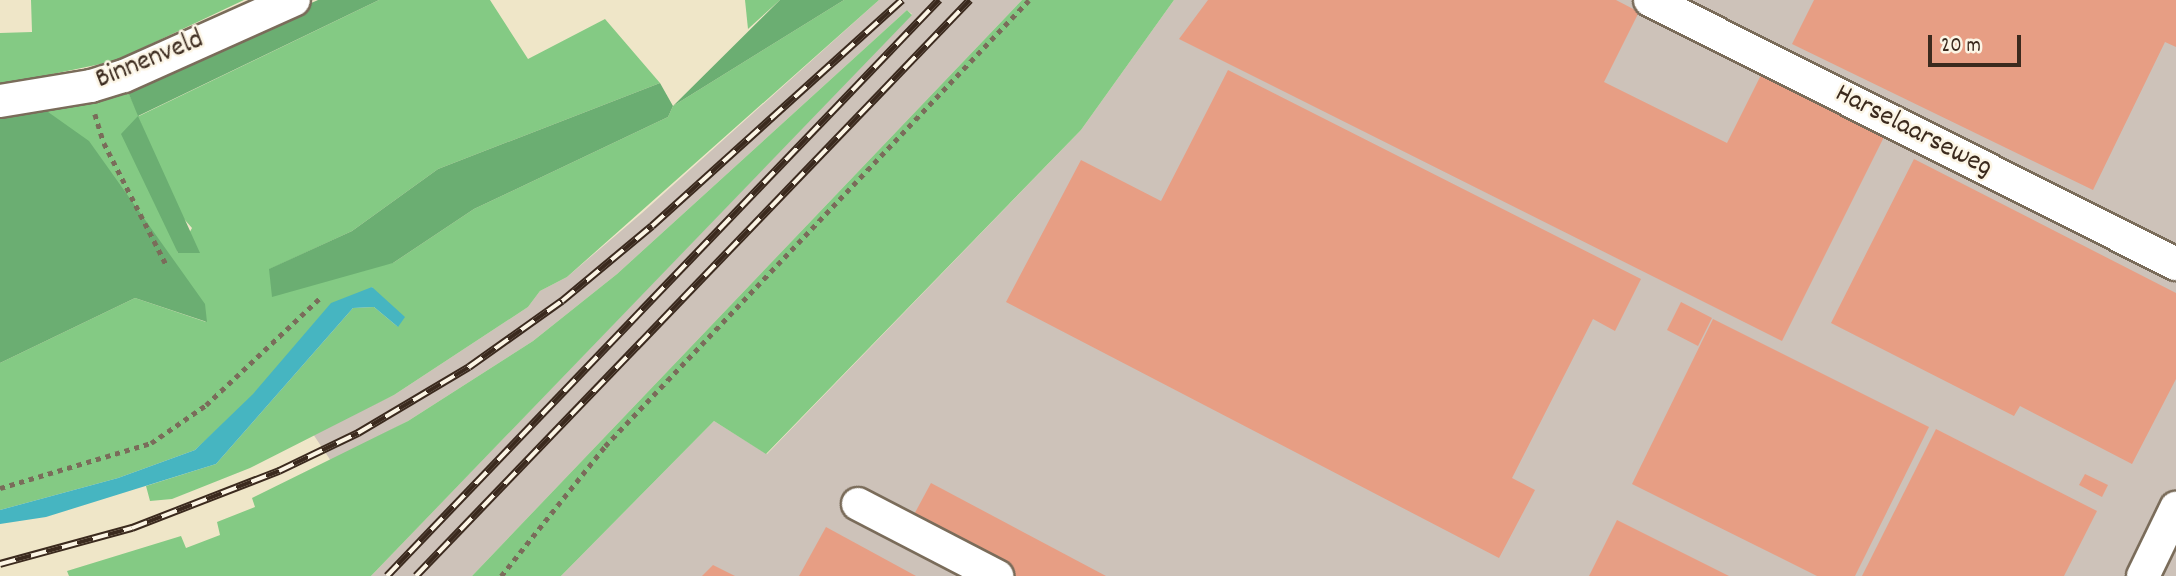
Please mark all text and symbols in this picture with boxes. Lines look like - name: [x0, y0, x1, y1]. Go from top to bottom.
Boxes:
- scale bar: [1931, 21, 2024, 65]
- street label: Binnenveld: [91, 24, 209, 98]
- text: 20 m: [1941, 32, 1981, 62]
- street label: Harselaarseweg: [1829, 78, 1997, 186]

